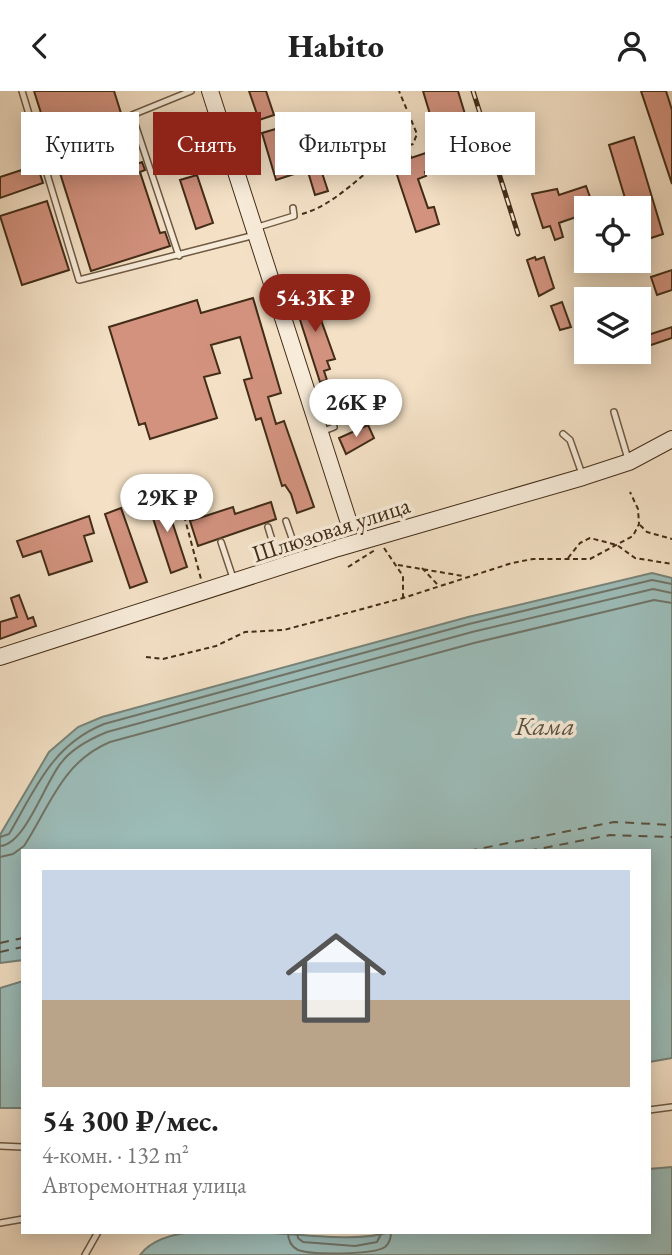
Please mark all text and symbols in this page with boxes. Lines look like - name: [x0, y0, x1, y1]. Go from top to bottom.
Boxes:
- text: Habito: [288, 25, 384, 67]
- icon: back: [21, 27, 59, 65]
- icon: person: [613, 27, 651, 65]
- chip: Купить: [21, 112, 139, 175]
- chip: Снять: [153, 112, 261, 175]
- chip: Фильтры: [275, 112, 411, 175]
- chip: Новое: [425, 112, 535, 175]
- map controls: [574, 196, 651, 364]
- button: locate: [574, 196, 651, 273]
- pin: 54.3K ₽: [250, 275, 380, 334]
- text: 54.3K ₽: [275, 282, 355, 312]
- button: layers: [574, 287, 651, 364]
- pin: 26K ₽: [307, 379, 405, 439]
- text: 26K ₽: [325, 387, 387, 417]
- pin: 29K ₽: [118, 475, 216, 534]
- text: 29K ₽: [136, 482, 198, 512]
- street label: Шлюзовая улица: [248, 489, 414, 569]
- water label: Кама: [514, 709, 575, 743]
- icon: home: [273, 915, 399, 1041]
- text: 54 300 ₽/мес.: [42, 1101, 219, 1140]
- text: 4-комн. · 132 m²: [42, 1140, 189, 1170]
- text: Авторемонтная улица: [42, 1170, 246, 1200]

